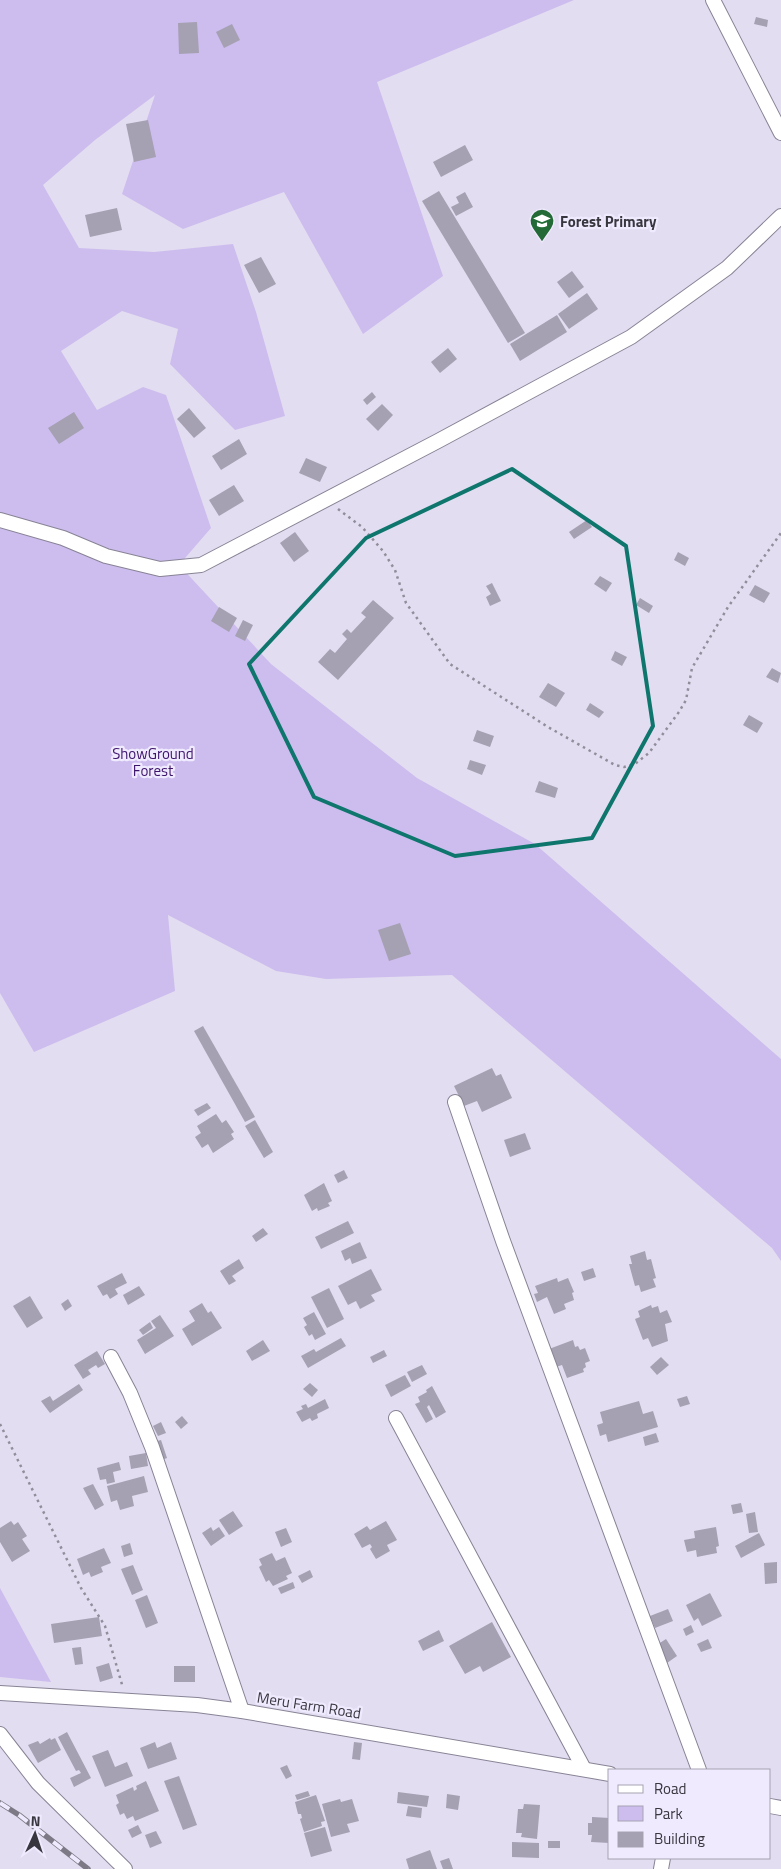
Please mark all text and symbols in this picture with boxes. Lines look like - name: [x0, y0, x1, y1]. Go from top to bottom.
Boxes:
- school or university icon: Forest Primary: [529, 208, 555, 242]
- place label: Forest Primary: [560, 210, 657, 233]
- park label: ShowGround Forest: [112, 742, 194, 782]
- street label: Meru Farm Road: [255, 1685, 363, 1725]
- legend: [608, 1769, 771, 1859]
- text: Road: [654, 1777, 686, 1800]
- text: Park: [654, 1802, 683, 1825]
- north arrow: [10, 1809, 60, 1859]
- text: N: [30, 1810, 41, 1831]
- text: Building: [654, 1827, 705, 1850]

